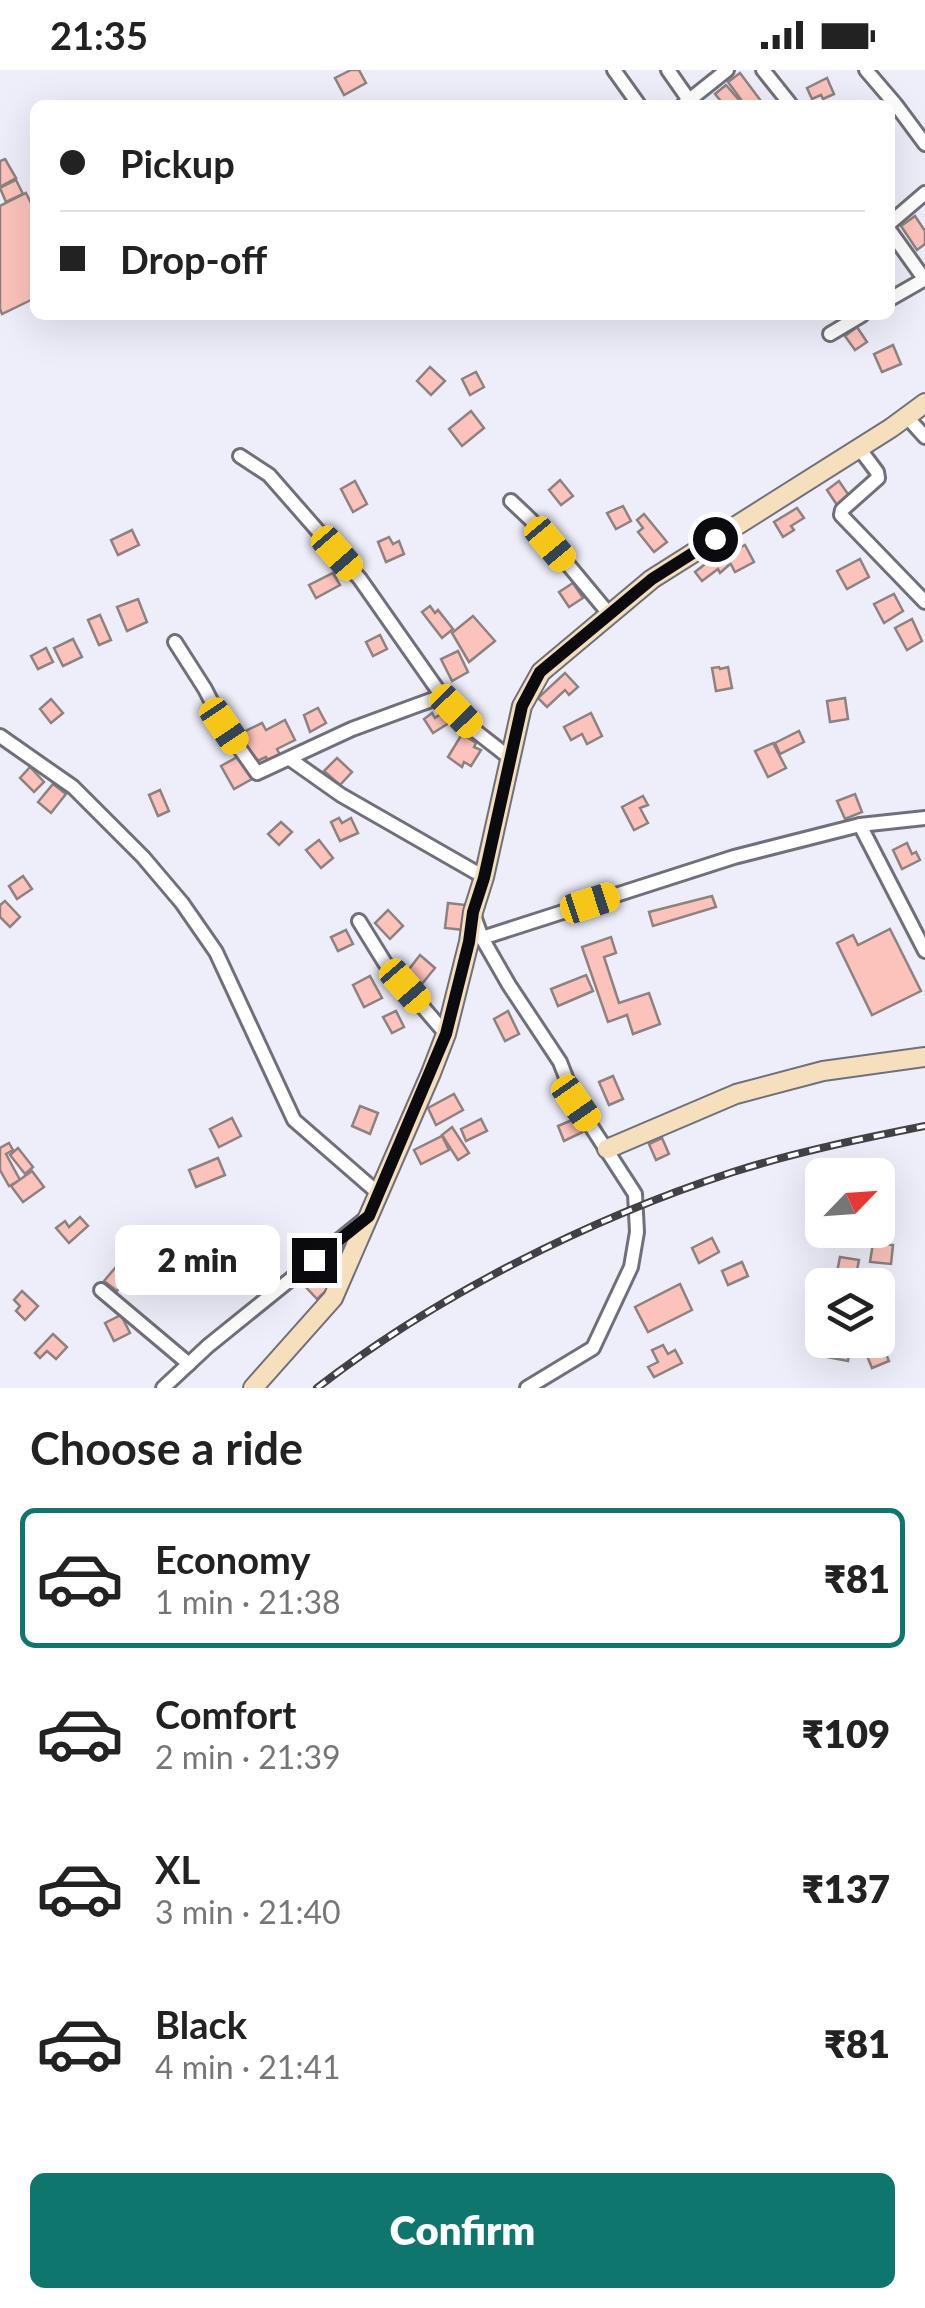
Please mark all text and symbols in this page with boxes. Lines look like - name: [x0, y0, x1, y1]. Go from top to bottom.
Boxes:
- text: 21:35: [50, 12, 148, 58]
- text: Pickup: [120, 140, 235, 186]
- text: Drop-off: [120, 236, 267, 282]
- car: [519, 511, 581, 577]
- route start: [693, 517, 738, 562]
- car: [306, 521, 368, 585]
- car: [424, 679, 488, 743]
- car: [195, 693, 253, 759]
- car: [557, 879, 623, 927]
- car: [374, 954, 436, 1018]
- car: [547, 1070, 605, 1136]
- north arrow: [805, 1158, 895, 1248]
- map controls: [805, 1158, 895, 1358]
- callout: 2 min: [114, 1225, 279, 1295]
- route end: [292, 1238, 337, 1283]
- text: 2 min: [158, 1240, 237, 1279]
- button: layers: [805, 1268, 895, 1358]
- text: Choose a ride: [30, 1421, 303, 1475]
- icon: car: [35, 1533, 125, 1623]
- text: Economy: [155, 1536, 310, 1582]
- text: ₹81: [824, 1555, 890, 1601]
- text: 1 min · 21:38: [155, 1582, 341, 1621]
- icon: car: [35, 1688, 125, 1778]
- text: Comfort: [155, 1691, 296, 1737]
- text: ₹109: [802, 1710, 890, 1756]
- text: 2 min · 21:39: [155, 1737, 341, 1776]
- icon: car: [35, 1843, 125, 1933]
- text: XL: [155, 1846, 200, 1892]
- text: ₹137: [802, 1865, 890, 1911]
- text: 3 min · 21:40: [155, 1892, 341, 1931]
- icon: car: [35, 1998, 125, 2088]
- text: Black: [155, 2001, 247, 2047]
- text: ₹81: [824, 2020, 890, 2066]
- text: 4 min · 21:41: [155, 2047, 341, 2086]
- button: Confirm: [30, 2173, 895, 2288]

